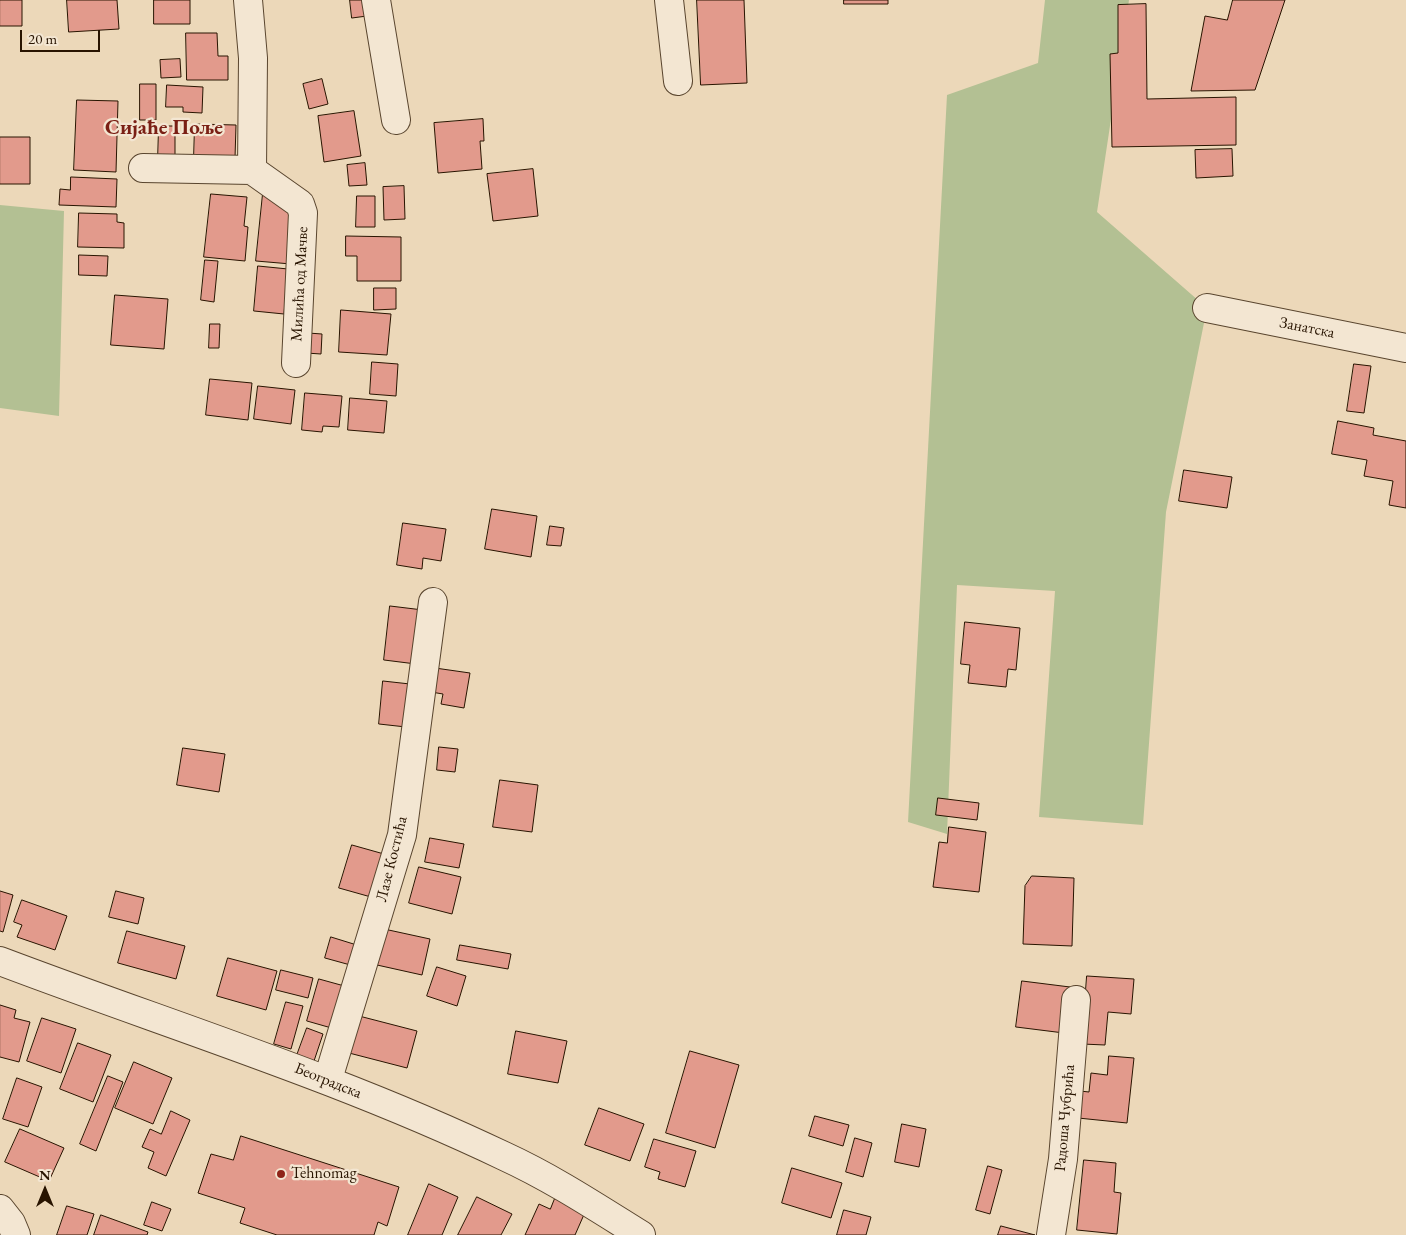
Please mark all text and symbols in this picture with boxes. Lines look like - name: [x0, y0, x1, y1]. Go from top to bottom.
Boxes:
- scale bar: [22, 20, 102, 52]
- text: 20 m: [28, 29, 57, 48]
- district label: Сијаће Поље: [105, 115, 223, 141]
- street label: Милића од Мачве: [287, 226, 313, 342]
- street label: Занатска: [1278, 313, 1336, 343]
- street label: Лазе Костића: [372, 814, 412, 904]
- street label: Београдска: [292, 1059, 364, 1103]
- street label: Радоша Чубрића: [1051, 1064, 1079, 1172]
- place label: Tehnomag: [291, 1164, 357, 1184]
- north arrow: [20, 1165, 70, 1215]
- text: N: [39, 1166, 51, 1184]
- marker: Tehnomag: [275, 1168, 287, 1180]

